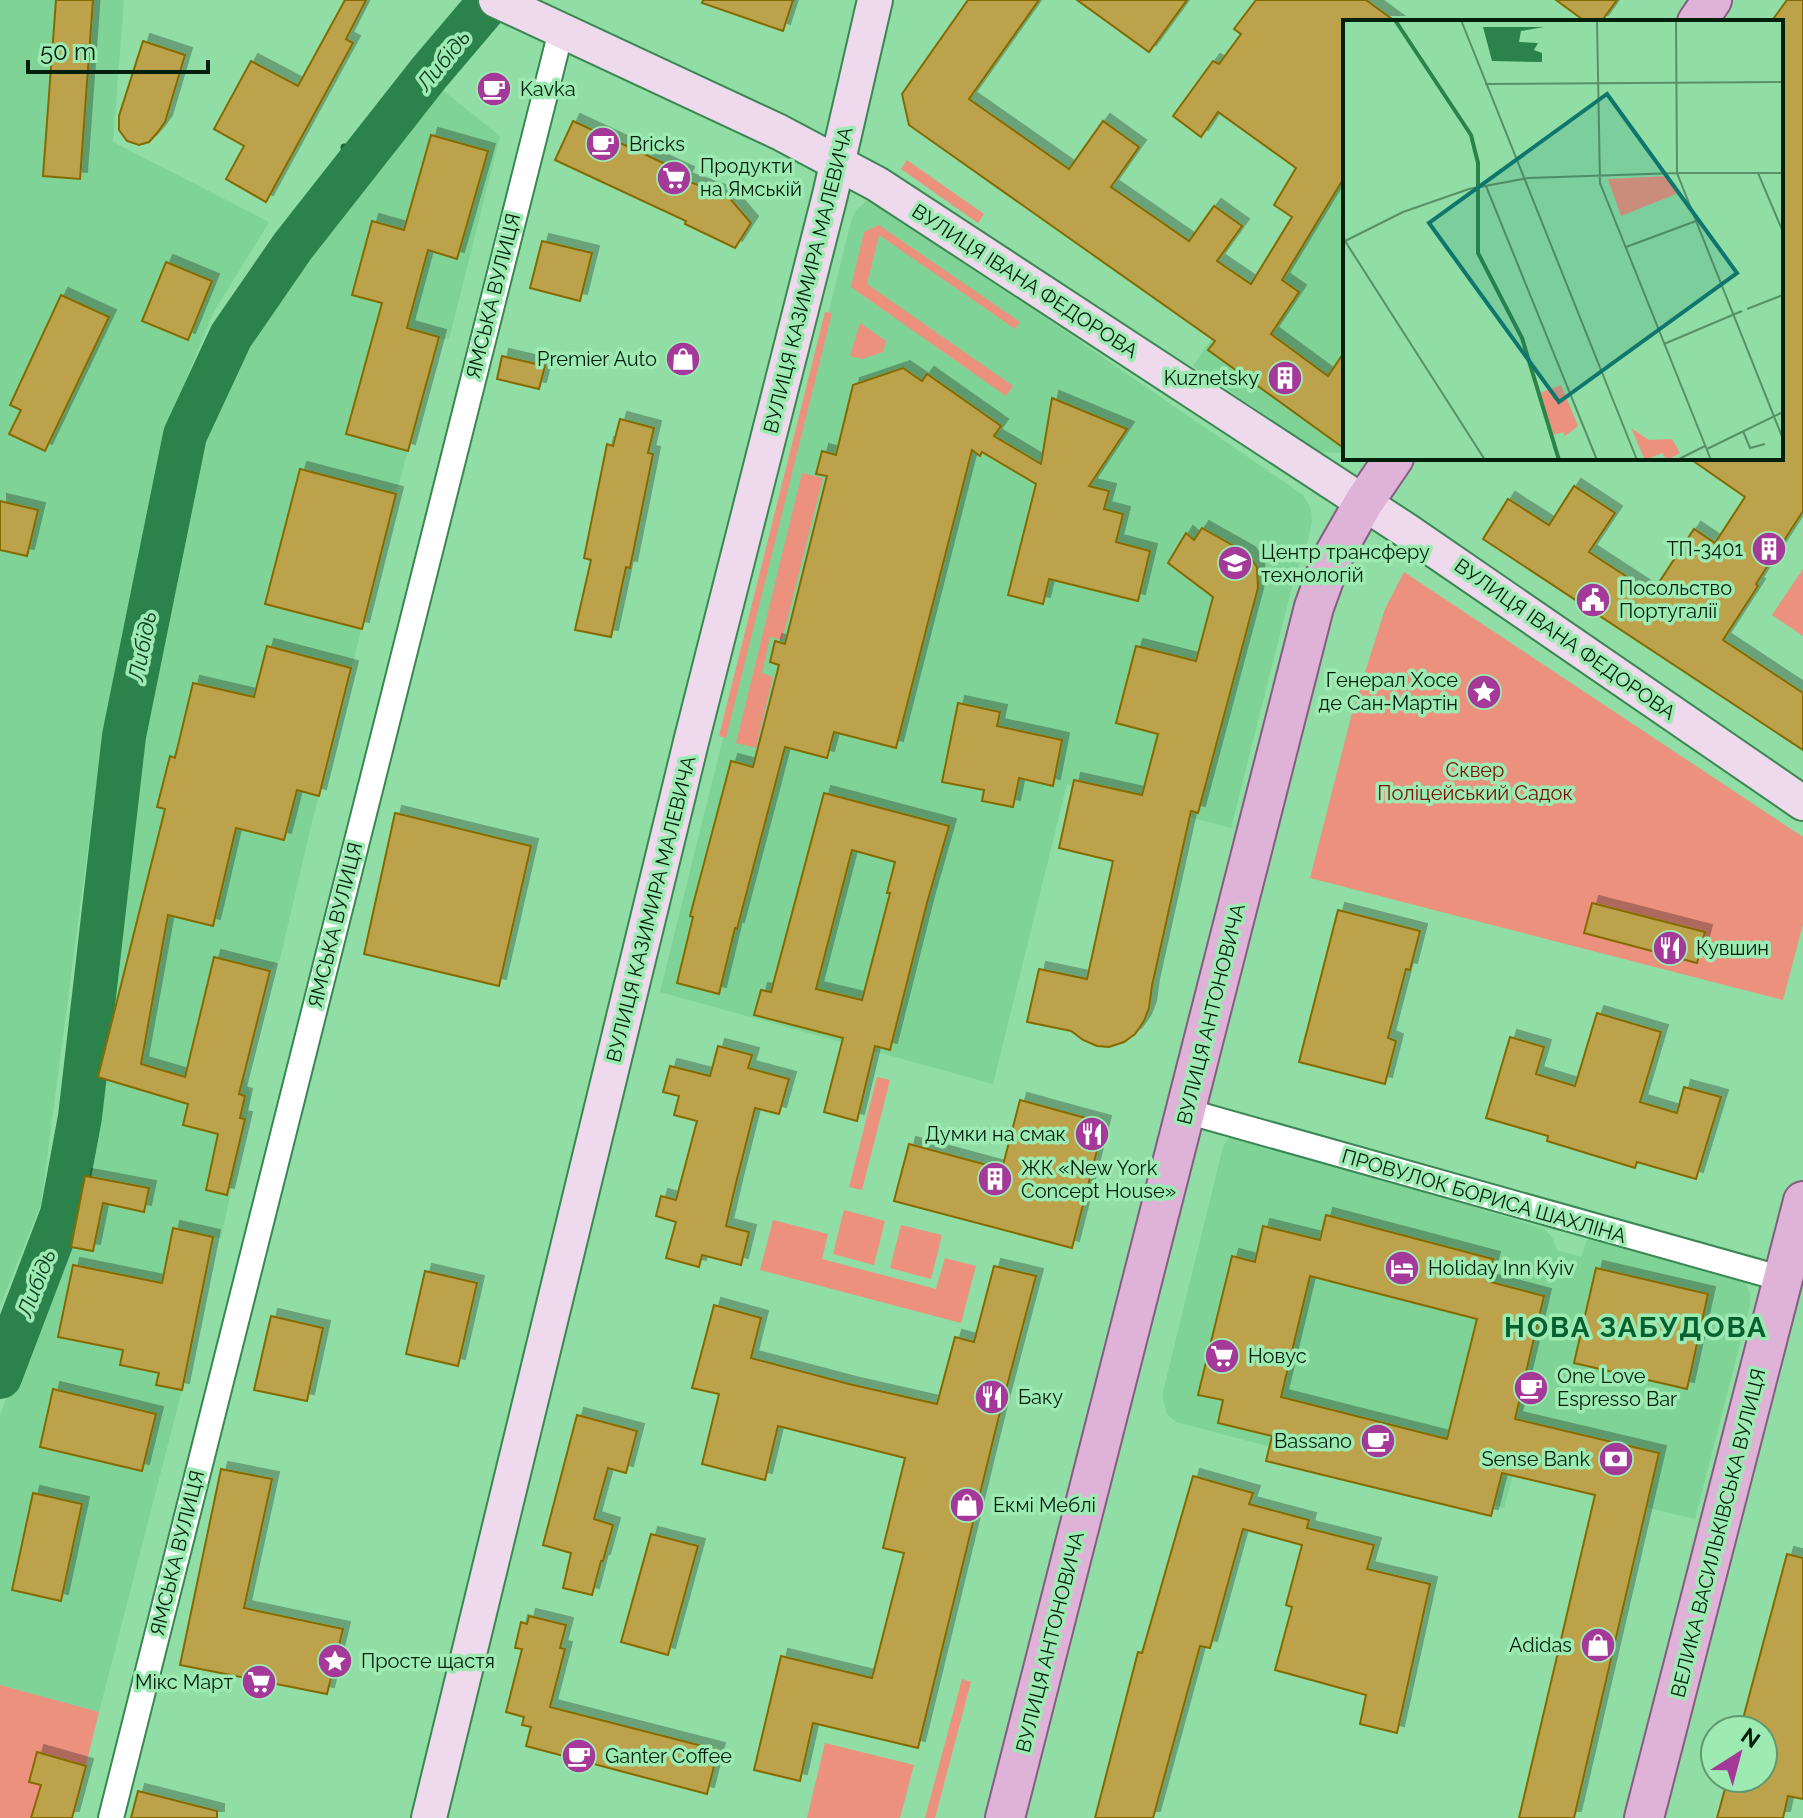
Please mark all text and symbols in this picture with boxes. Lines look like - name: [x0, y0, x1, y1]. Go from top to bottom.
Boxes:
- inset map: [1343, 20, 1783, 460]
- scale bar: [28, 24, 208, 74]
- water label: Либідь: [410, 24, 475, 97]
- text: 50 m: [40, 37, 96, 66]
- cafe icon: Kavka: [475, 70, 513, 108]
- place label: Kavka: [520, 77, 576, 101]
- street label: ВУЛИЦЯ КАЗИМИРА МАЛЕВИЧА: [758, 124, 858, 436]
- cafe icon: Bricks: [584, 125, 622, 163]
- place label: Bricks: [629, 132, 685, 156]
- place label: Продукти на Ямській: [700, 154, 802, 201]
- supermarket icon: Продукти на Ямській: [655, 159, 693, 197]
- street label: ВУЛИЦЯ ІВАНА ФЕДОРОВА: [908, 199, 1143, 363]
- street label: ЯМСЬКА ВУЛИЦЯ: [461, 211, 525, 381]
- shop icon: Premier Auto: [664, 340, 702, 378]
- place label: Premier Auto: [537, 347, 657, 371]
- building icon: Kuznetsky: [1266, 359, 1304, 397]
- place label: Kuznetsky: [1164, 366, 1259, 390]
- building icon: ТП-3401: [1750, 530, 1788, 568]
- place label: ТП-3401: [1666, 537, 1743, 561]
- place label: Центр трансферу технологій: [1261, 540, 1430, 587]
- school or university icon: Центр трансферу технологій: [1216, 544, 1254, 582]
- street label: ВУЛИЦЯ ІВАНА ФЕДОРОВА: [1450, 553, 1681, 725]
- place label: Посольство Португалії: [1619, 576, 1732, 623]
- public building icon: Посольство Португалії: [1574, 581, 1612, 619]
- water label: Либідь: [122, 609, 162, 684]
- place label: Генерал Хосе де Сан-Мартін: [1319, 668, 1458, 715]
- place icon: Генерал Хосе де Сан-Мартін: [1465, 673, 1503, 711]
- street label: ВУЛИЦЯ КАЗИМИРА МАЛЕВИЧА: [601, 753, 701, 1065]
- park label: Сквер Поліцейський Садок: [1377, 758, 1573, 805]
- street label: ЯМСЬКА ВУЛИЦЯ: [303, 840, 367, 1010]
- street label: ВУЛИЦЯ АНТОНОВИЧА: [1172, 901, 1250, 1127]
- restaurant icon: Кувшин: [1651, 929, 1689, 967]
- place label: Кувшин: [1696, 936, 1769, 960]
- restaurant icon: Думки на смак: [1073, 1115, 1111, 1153]
- place label: Думки на смак: [925, 1122, 1066, 1146]
- street label: ПРОВУЛОК БОРИСА ШАХЛІНА: [1339, 1144, 1629, 1248]
- place label: ЖК «New York Concept House»: [1021, 1156, 1176, 1203]
- building icon: ЖК «New York Concept House»: [976, 1160, 1014, 1198]
- water label: Либідь: [11, 1245, 61, 1322]
- hotel icon: Holiday Inn Kyiv: [1383, 1249, 1421, 1287]
- place label: Holiday Inn Kyiv: [1428, 1256, 1574, 1280]
- district label: НОВА ЗАБУДОВА: [1504, 1311, 1768, 1344]
- supermarket icon: Новус: [1203, 1337, 1241, 1375]
- place label: Новус: [1248, 1344, 1307, 1368]
- place label: One Love Espresso Bar: [1557, 1364, 1677, 1411]
- street label: ВЕЛИКА ВАСИЛЬКІВСЬКА ВУЛИЦЯ: [1665, 1366, 1771, 1700]
- cafe icon: One Love Espresso Bar: [1512, 1369, 1550, 1407]
- restaurant icon: Баку: [973, 1378, 1011, 1416]
- place label: Баку: [1018, 1385, 1063, 1409]
- cafe icon: Bassano: [1359, 1422, 1397, 1460]
- place label: Bassano: [1274, 1429, 1352, 1453]
- bank icon: Sense Bank: [1597, 1440, 1635, 1478]
- place label: Sense Bank: [1481, 1447, 1590, 1471]
- street label: ЯМСЬКА ВУЛИЦЯ: [145, 1468, 209, 1638]
- shop icon: Екмі Меблі: [948, 1486, 986, 1524]
- place label: Екмі Меблі: [993, 1493, 1096, 1517]
- street label: ВУЛИЦЯ АНТОНОВИЧА: [1011, 1529, 1089, 1755]
- shop icon: Adidas: [1579, 1626, 1617, 1664]
- place label: Adidas: [1509, 1633, 1572, 1657]
- place icon: Просте щастя: [316, 1642, 354, 1680]
- place label: Просте щастя: [361, 1649, 495, 1673]
- supermarket icon: Мікс Март: [240, 1663, 278, 1701]
- place label: Мікс Март: [135, 1670, 233, 1694]
- north arrow: [1699, 1714, 1779, 1794]
- text: N: [1736, 1722, 1765, 1753]
- cafe icon: Ganter Coffee: [560, 1737, 598, 1775]
- place label: Ganter Coffee: [605, 1744, 732, 1768]

